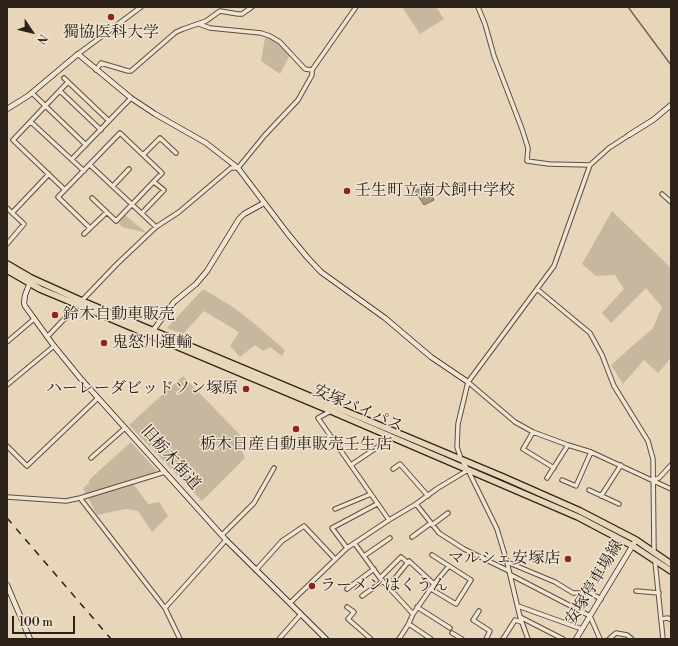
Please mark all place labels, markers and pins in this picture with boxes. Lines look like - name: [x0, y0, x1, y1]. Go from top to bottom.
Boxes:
- marker: 獨協医科大学: [106, 12, 116, 22]
- place label: 獨協医科大学: [63, 23, 159, 43]
- place label: 壬生町立南犬飼中学校: [355, 181, 515, 201]
- marker: 壬生町立南犬飼中学校: [342, 186, 352, 196]
- place label: 鈴木自動車販売: [63, 305, 175, 325]
- marker: 鈴木自動車販売: [50, 310, 60, 320]
- place label: 鬼怒川運輸: [112, 333, 192, 353]
- marker: 鬼怒川運輸: [99, 338, 109, 348]
- place label: ハーレーダビッドソン塚原: [46, 379, 238, 399]
- marker: ハーレーダビッドソン塚原: [241, 384, 251, 394]
- marker: 栃木日産自動車販売壬生店: [291, 424, 301, 434]
- place label: 栃木日産自動車販売壬生店: [200, 435, 392, 455]
- place label: マルシェ安塚店: [448, 549, 560, 569]
- marker: マルシェ安塚店: [563, 554, 573, 564]
- place label: ラーメンはくうん: [320, 576, 448, 596]
- marker: ラーメンはくうん: [307, 581, 317, 591]

